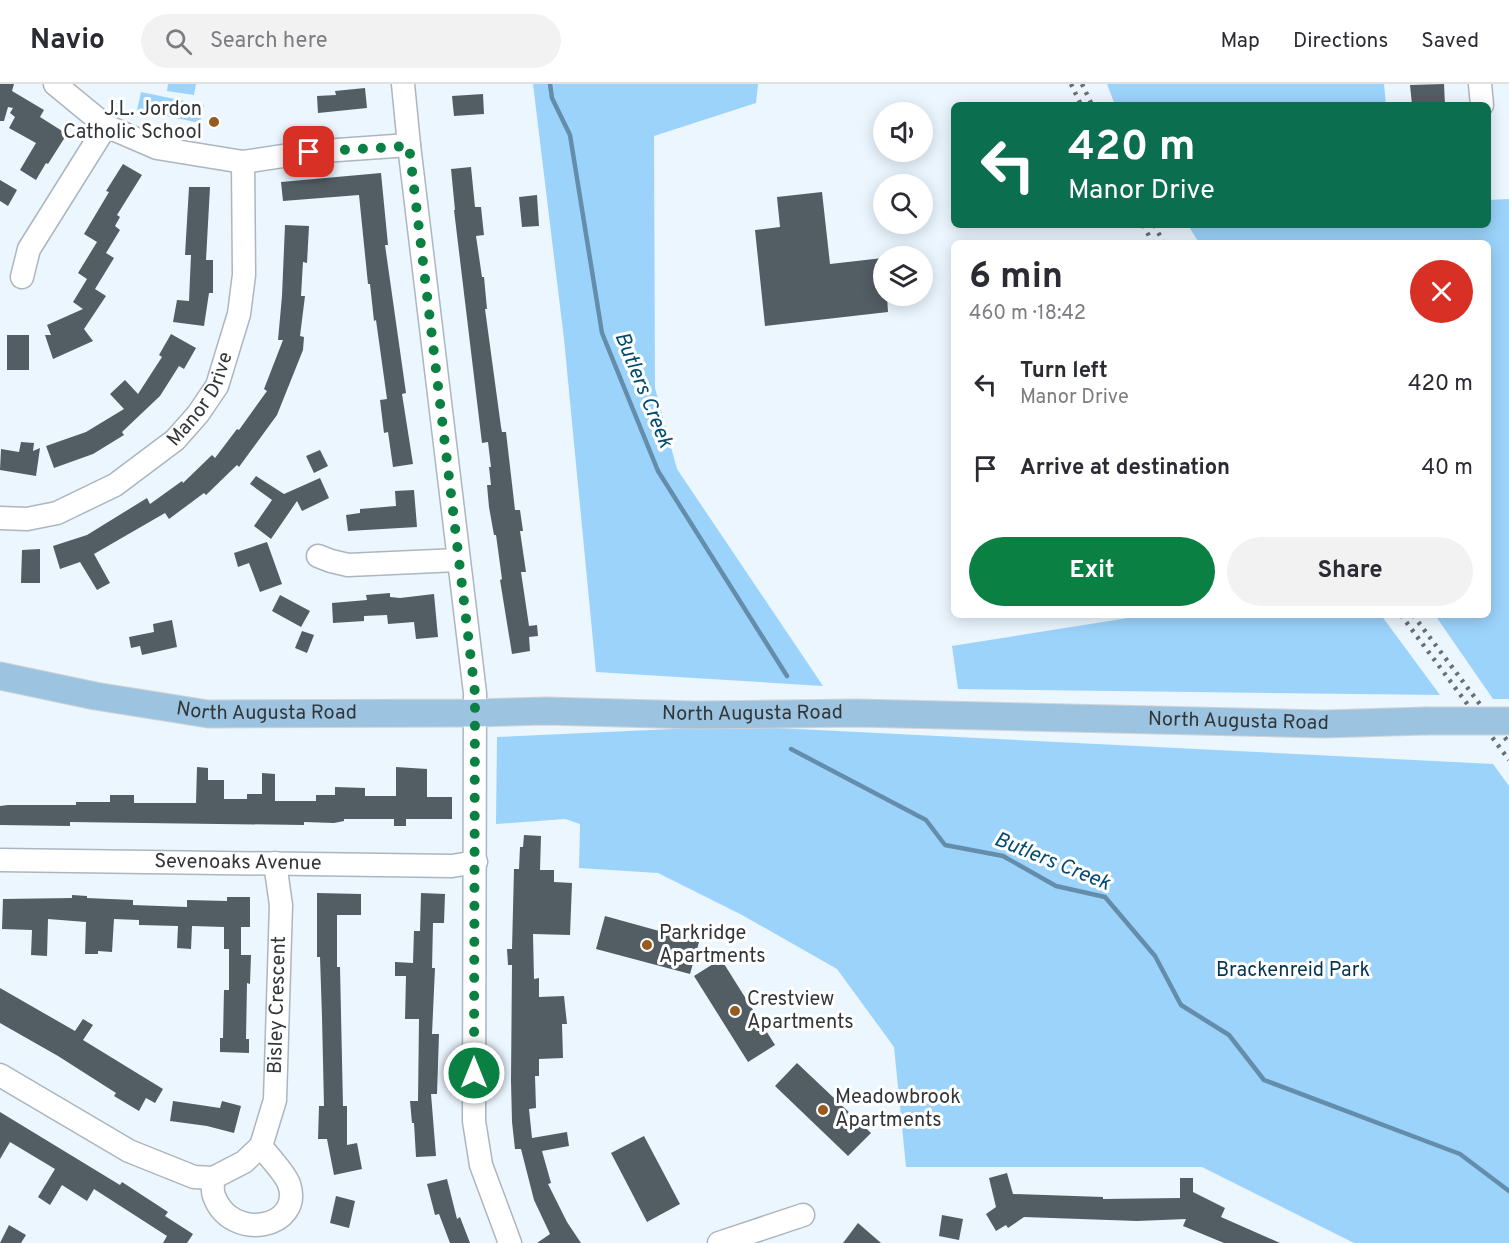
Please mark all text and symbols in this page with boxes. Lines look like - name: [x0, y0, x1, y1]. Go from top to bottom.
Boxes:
- search box: [141, 14, 561, 68]
- text: Navio: [30, 23, 105, 59]
- icon: search: [162, 25, 195, 58]
- text: Search here: [210, 28, 327, 55]
- text: Map: [1220, 28, 1260, 55]
- text: Directions: [1293, 28, 1388, 55]
- text: Saved: [1421, 28, 1479, 55]
- place label: J.L. Jordon Catholic School: [63, 97, 202, 146]
- map controls: [873, 102, 933, 306]
- button: sound: [873, 102, 933, 162]
- marker: J.L. Jordon Catholic School: [207, 115, 221, 129]
- text: 420 m: [1068, 122, 1196, 175]
- pin: [283, 126, 334, 177]
- icon: left: [969, 126, 1047, 204]
- icon: arrive: [292, 135, 325, 168]
- button: search: [873, 174, 933, 234]
- text: Manor Drive: [1068, 174, 1215, 208]
- button: layers: [873, 246, 933, 306]
- text: 6 min: [969, 255, 1063, 301]
- button: close: [1410, 260, 1473, 323]
- text: 460 m · 18:42: [969, 301, 1086, 327]
- water label: Butlers Creek: [607, 328, 679, 452]
- street label: Manor Drive: [162, 349, 240, 453]
- text: Turn left: [1020, 358, 1108, 385]
- icon: left: [969, 368, 1002, 401]
- text: 420 m: [1408, 371, 1473, 398]
- text: Manor Drive: [1020, 385, 1129, 411]
- icon: arrive: [969, 452, 1002, 485]
- text: Arrive at destination: [1020, 455, 1230, 482]
- text: 40 m: [1421, 455, 1473, 482]
- button: Exit: [969, 537, 1215, 606]
- button: Share: [1227, 537, 1473, 606]
- street label: North Augusta Road: [174, 696, 357, 727]
- street label: North Augusta Road: [662, 700, 843, 728]
- street label: North Augusta Road: [1147, 707, 1329, 737]
- water label: Butlers Creek: [990, 826, 1114, 898]
- street label: Sevenoaks Avenue: [154, 849, 322, 877]
- place label: Parkridge Apartments: [659, 921, 766, 970]
- street label: Bisley Crescent: [263, 936, 293, 1075]
- marker: Parkridge Apartments: [640, 938, 654, 952]
- park label: Brackenreid Park: [1216, 958, 1370, 984]
- place label: Crestview Apartments: [747, 987, 854, 1036]
- marker: Crestview Apartments: [728, 1004, 742, 1018]
- position arrow: [442, 1041, 506, 1105]
- place label: Meadowbrook Apartments: [835, 1085, 961, 1134]
- marker: Meadowbrook Apartments: [816, 1103, 830, 1117]

